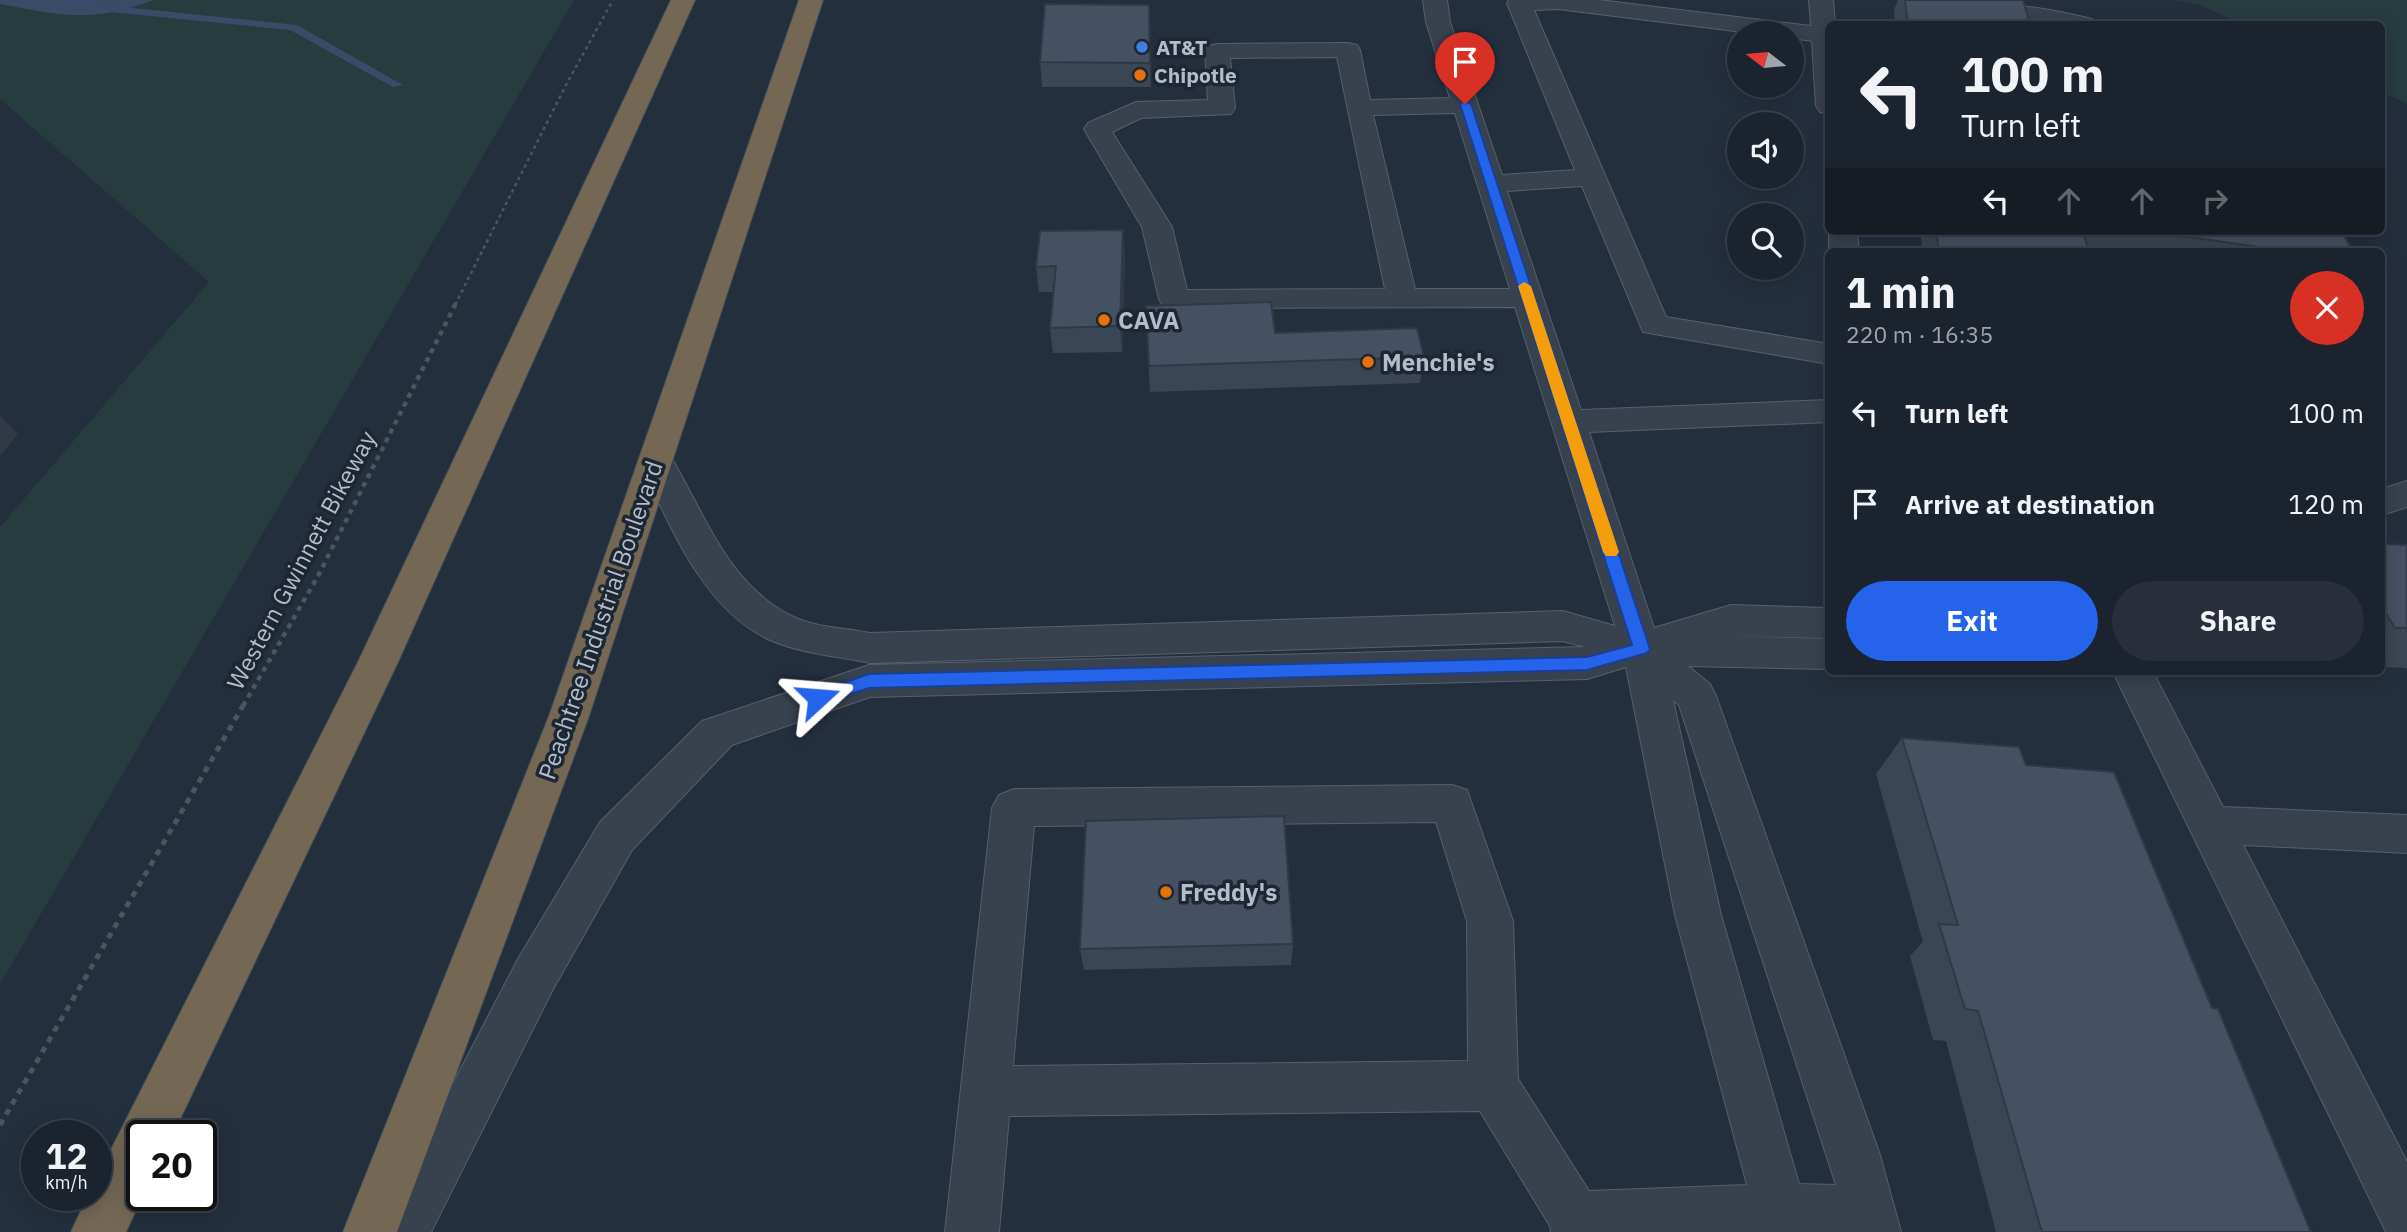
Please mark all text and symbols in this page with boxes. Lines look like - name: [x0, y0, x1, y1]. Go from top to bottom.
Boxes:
- north arrow: [1727, 21, 1804, 98]
- map controls: [1727, 21, 1804, 280]
- pin: [1435, 32, 1495, 104]
- place label: AT&T: [1156, 33, 1207, 61]
- marker: AT&T: [1134, 39, 1150, 55]
- text: 100 m: [1961, 42, 2105, 105]
- icon: arrive: [1446, 43, 1484, 81]
- icon: left: [1846, 49, 1937, 140]
- place label: Chipotle: [1154, 61, 1237, 89]
- marker: Chipotle: [1132, 67, 1148, 83]
- text: Turn left: [1961, 104, 2081, 146]
- button: sound: [1727, 112, 1804, 189]
- icon: left: [1977, 182, 2015, 220]
- icon: ahead: [2050, 182, 2088, 220]
- icon: ahead: [2123, 182, 2161, 220]
- icon: right: [2196, 182, 2234, 220]
- button: search: [1727, 203, 1804, 280]
- text: 1 min: [1846, 265, 1956, 320]
- button: close: [2290, 271, 2364, 345]
- place label: CAVA: [1118, 304, 1179, 336]
- marker: CAVA: [1096, 312, 1112, 328]
- text: 220 m · 16:35: [1846, 319, 1993, 349]
- place label: Menchie's: [1382, 346, 1495, 378]
- marker: Menchie's: [1360, 354, 1376, 370]
- icon: left: [1846, 394, 1884, 432]
- text: Turn left: [1905, 396, 2008, 430]
- text: 100 m: [2288, 396, 2364, 430]
- street label: Western Gwinnett Bikeway: [219, 425, 383, 695]
- street label: Peachtree Industrial Boulevard: [530, 457, 670, 783]
- icon: arrive: [1846, 485, 1884, 523]
- text: Arrive at destination: [1905, 487, 2155, 521]
- text: 120 m: [2288, 487, 2364, 521]
- button: Exit: [1846, 581, 2098, 661]
- button: Share: [2112, 581, 2364, 661]
- position arrow: [781, 661, 855, 735]
- place label: Freddy's: [1180, 876, 1277, 908]
- marker: Freddy's: [1158, 884, 1174, 900]
- speed limit sign: 20: [126, 1120, 217, 1211]
- text: 12: [45, 1133, 88, 1179]
- text: km/h: [45, 1171, 88, 1194]

